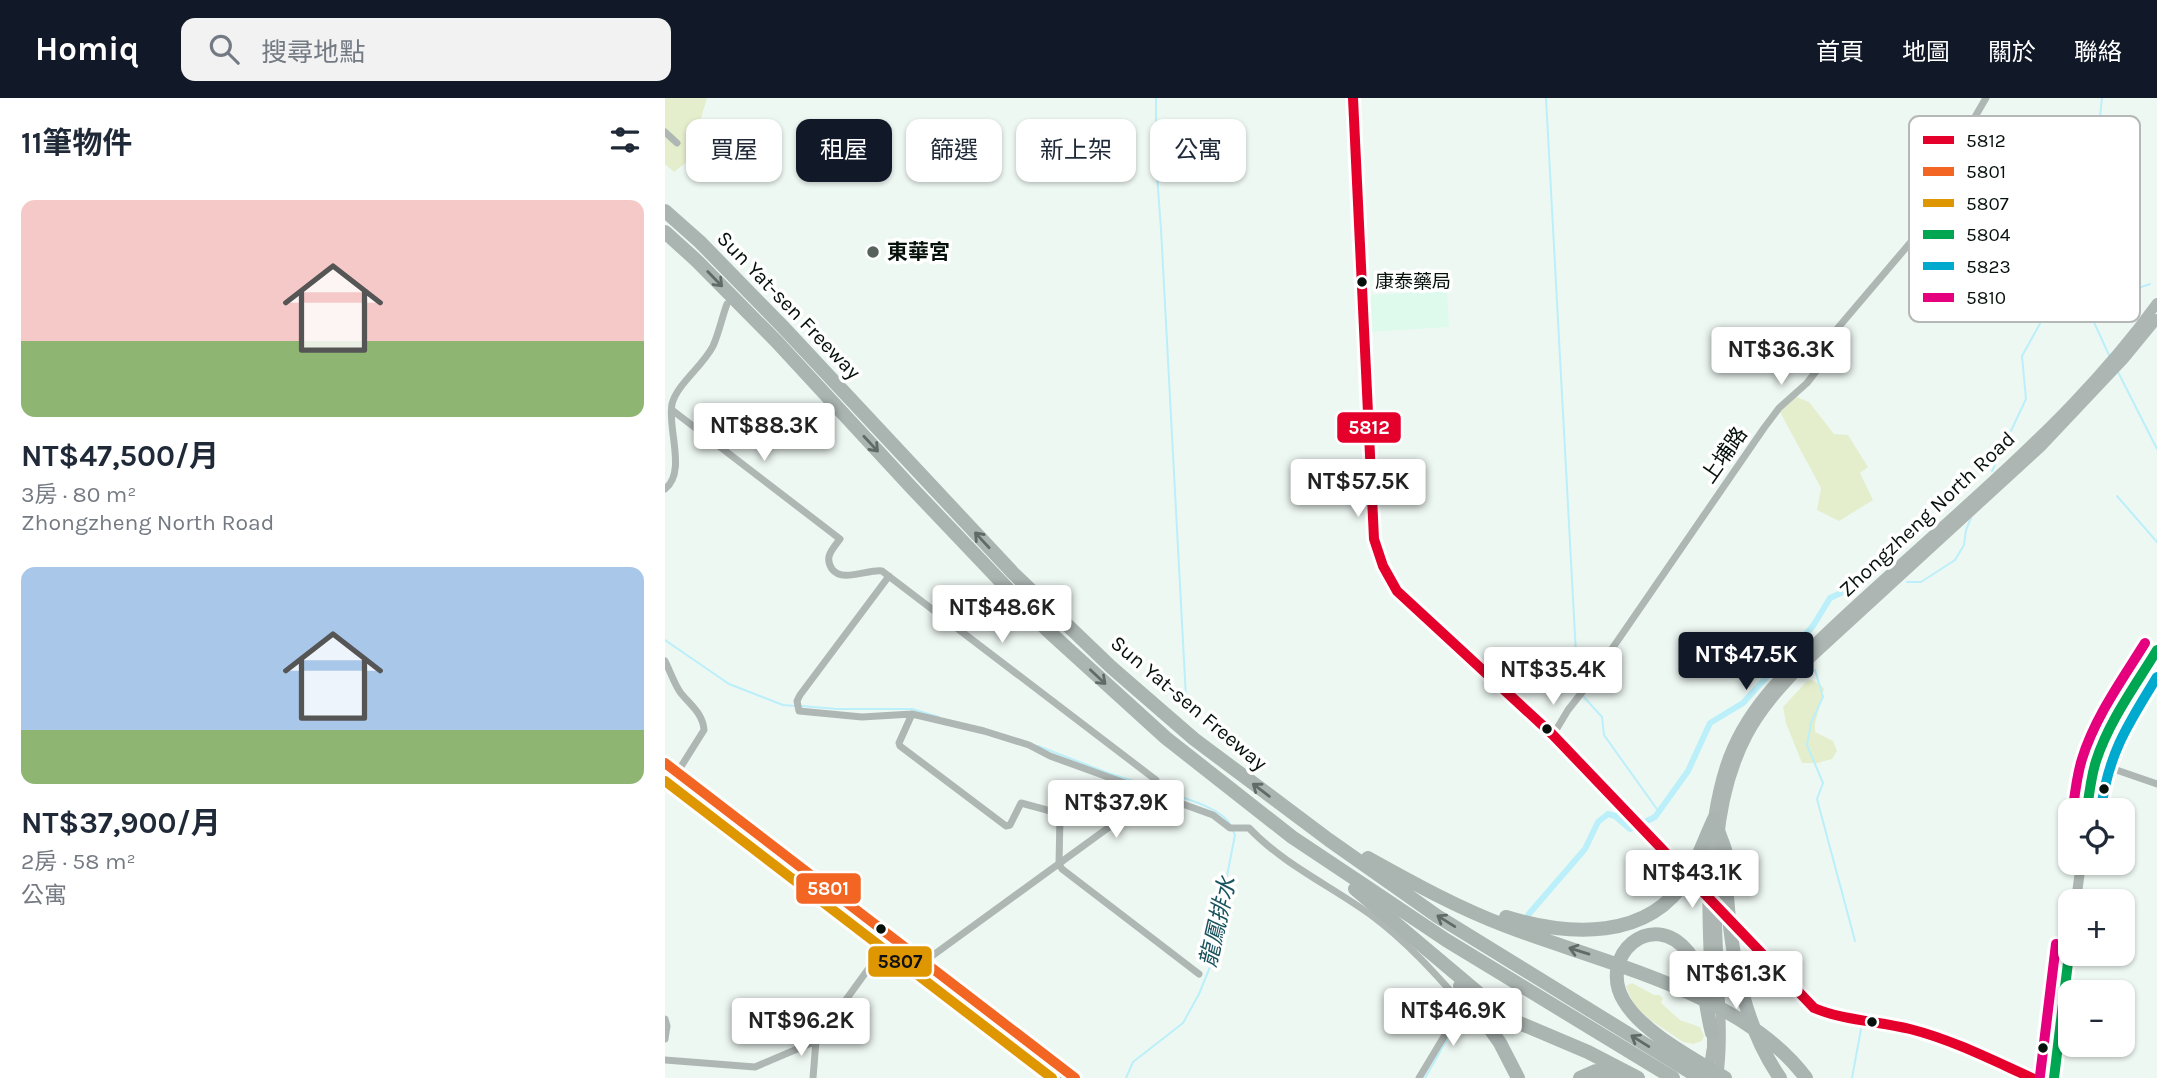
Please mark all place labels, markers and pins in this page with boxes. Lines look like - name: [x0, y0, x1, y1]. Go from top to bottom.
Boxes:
- place label: 東華宮: [887, 240, 950, 264]
- marker: 東華宮: [865, 244, 881, 260]
- place label: 康泰藥局: [1375, 271, 1451, 293]
- marker: 康泰藥局: [1355, 275, 1369, 289]
- pin: NT$36.3K: [1709, 328, 1853, 387]
- pin: NT$88.3K: [692, 404, 836, 463]
- pin: NT$57.5K: [1286, 460, 1430, 519]
- pin: NT$48.6K: [930, 586, 1074, 645]
- pin: NT$47.5K: [1674, 632, 1818, 692]
- pin: NT$35.4K: [1481, 648, 1625, 707]
- unlabelled marker: [1540, 722, 1554, 736]
- pin: NT$37.9K: [1044, 780, 1188, 840]
- unlabelled marker: [2097, 782, 2111, 796]
- pin: NT$43.1K: [1620, 850, 1764, 910]
- unlabelled marker: [874, 922, 888, 936]
- pin: NT$61.3K: [1664, 951, 1808, 1011]
- pin: NT$46.9K: [1381, 988, 1525, 1048]
- pin: NT$96.2K: [729, 998, 873, 1058]
- unlabelled marker: [1865, 1015, 1879, 1029]
- unlabelled marker: [2036, 1041, 2050, 1055]

